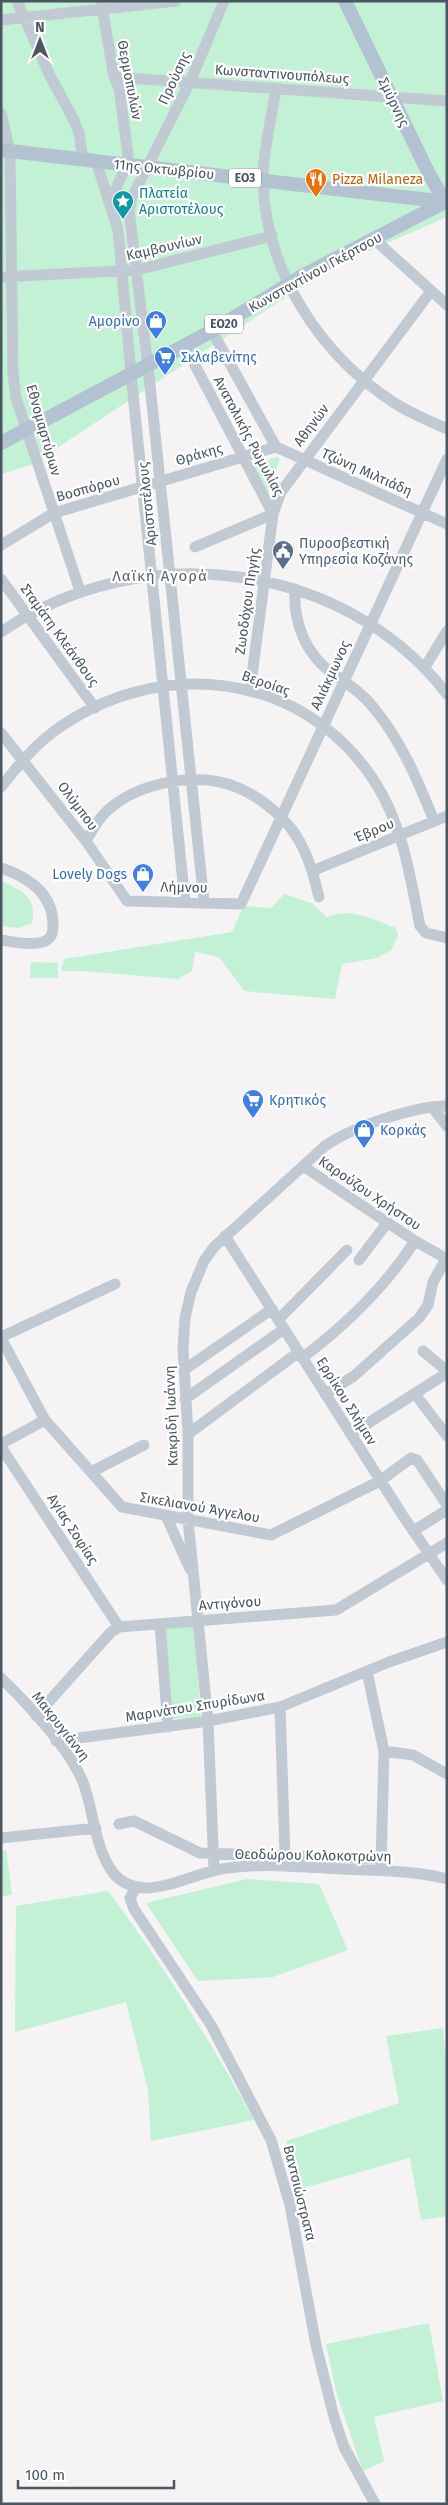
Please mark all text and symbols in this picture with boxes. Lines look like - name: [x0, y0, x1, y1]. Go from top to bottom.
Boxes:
- north arrow: [15, 15, 65, 65]
- text: N: [35, 19, 45, 36]
- street label: Θερμοπυλών: [113, 39, 146, 122]
- street label: Προύσης: [155, 48, 194, 108]
- street label: Κωνσταντινουπόλεως: [214, 61, 350, 88]
- street label: Σμύρνης: [374, 75, 413, 130]
- street label: 11ης Οκτωβρίου: [113, 156, 215, 183]
- restaurant icon: Pizza Milaneza: [304, 167, 328, 198]
- road number: ΕΟ3: [229, 168, 261, 188]
- place label: Pizza Milaneza: [332, 171, 423, 188]
- place label: Πλατεία Αριστοτέλους: [139, 185, 224, 218]
- place icon: Πλατεία Αριστοτέλους: [111, 189, 135, 220]
- street label: Κωνσταντίνου Γκέρτσου: [246, 229, 385, 316]
- street label: Καμβουνίων: [124, 230, 204, 264]
- shop icon: Αμορίνο: [144, 309, 168, 340]
- place label: Αμορίνο: [89, 313, 140, 330]
- road number: ΕΟ20: [205, 314, 243, 334]
- supermarket icon: Σκλαβενίτης: [153, 345, 177, 376]
- place label: Σκλαβενίτης: [181, 349, 257, 366]
- street label: Ανατολικής Ρωμυλίας: [210, 373, 288, 500]
- street label: Εθνομαρτύρων: [22, 382, 65, 478]
- street label: Αθηνών: [290, 401, 333, 450]
- street label: Θράκης: [174, 440, 225, 469]
- street label: Τζώνη Μιλτιάδη: [319, 445, 415, 500]
- street label: Αριστοτέλους: [135, 461, 160, 547]
- street label: Βοσπόρου: [54, 471, 122, 506]
- place label: Πυροσβεστική Υπηρεσία Κοζάνης: [299, 535, 413, 568]
- public building icon: Πυροσβεστική Υπηρεσία Κοζάνης: [271, 539, 295, 570]
- street label: Ζωοδόχου Πηγής: [232, 546, 263, 655]
- district label: Λαϊκή Αγορά: [112, 567, 208, 585]
- street label: Σταμάτη Κλεάνθους: [17, 581, 103, 690]
- street label: Αλιάκμωνος: [307, 637, 354, 713]
- street label: Βεροίας: [239, 667, 293, 700]
- street label: Ολύμπου: [54, 778, 101, 834]
- street label: Έβρου: [352, 815, 397, 846]
- shop icon: Lovely Dogs: [131, 862, 155, 893]
- place label: Lovely Dogs: [52, 866, 127, 883]
- street label: Λήμνου: [160, 879, 208, 896]
- supermarket icon: Κρητικός: [241, 1088, 265, 1119]
- place label: Κρητικός: [269, 1092, 326, 1109]
- shop icon: Κορκάς: [352, 1118, 376, 1149]
- place label: Κορκάς: [380, 1122, 427, 1139]
- street label: Καρούζου Χρήστου: [315, 1153, 424, 1234]
- street label: Ερρίκου Σλήμαν: [313, 1354, 381, 1449]
- street label: Κακριδή Ιωάννη: [161, 1365, 182, 1467]
- street label: Σικελιανού Άγγελου: [139, 1489, 261, 1526]
- street label: Αγίας Σοφίας: [43, 1491, 102, 1568]
- street label: Αντιγόνου: [198, 1593, 262, 1614]
- street label: Μαρινάτου Σπυρίδωνα: [124, 1687, 266, 1726]
- street label: Μακρυγιάννη: [28, 1688, 93, 1764]
- street label: Θεοδώρου Κολοκοτρώνη: [234, 1846, 392, 1865]
- street label: Βαντσιώστρατα: [279, 2144, 320, 2243]
- scale bar: [18, 2458, 174, 2490]
- text: 100 m: [25, 2466, 65, 2484]

